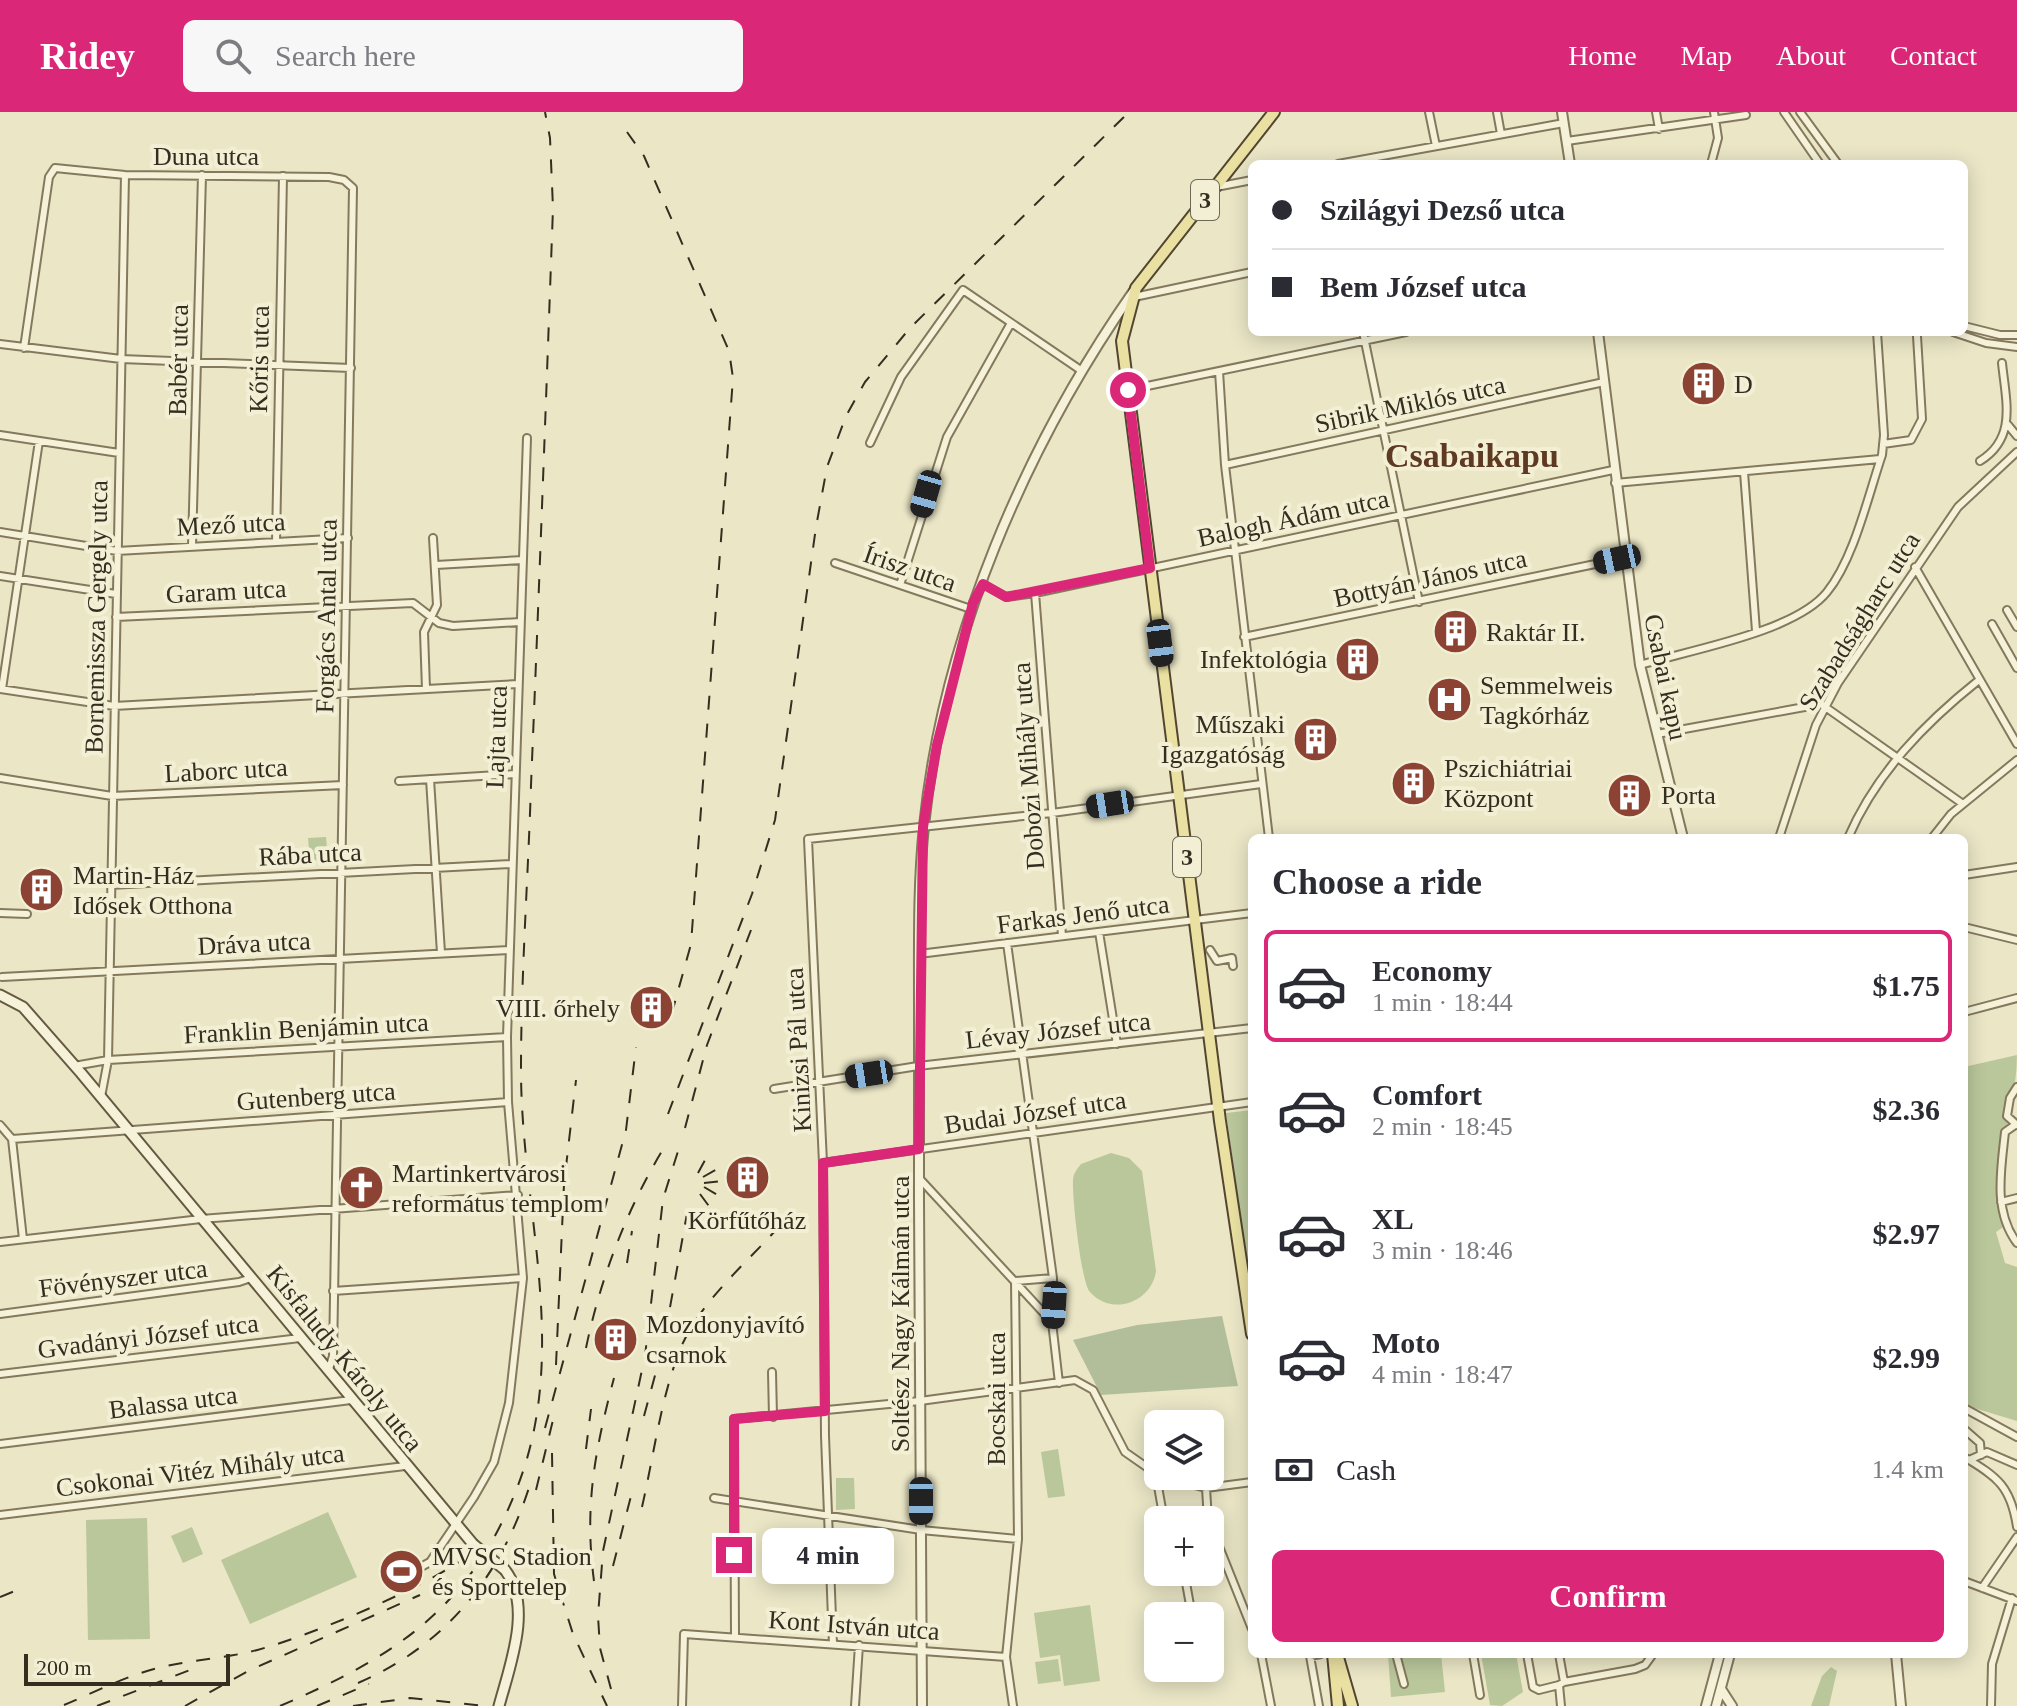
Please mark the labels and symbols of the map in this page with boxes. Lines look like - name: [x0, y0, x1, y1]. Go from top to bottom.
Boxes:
- street label: Duna utca: [153, 142, 260, 171]
- road number: 3: [1191, 180, 1219, 220]
- street label: Babér utca: [163, 303, 194, 416]
- street label: Kőris utca: [244, 305, 275, 413]
- building icon: D: [1679, 360, 1727, 408]
- street label: Sibrik Miklós utca: [1312, 370, 1508, 439]
- place label: D: [1734, 370, 1753, 399]
- route start: [1110, 372, 1146, 408]
- district label: Csabaikapu: [1385, 437, 1559, 474]
- car: [908, 468, 944, 520]
- street label: Bornemissza Gergely utca: [80, 479, 113, 754]
- street label: Balogh Ádám utca: [1195, 484, 1392, 553]
- street label: Mező utca: [176, 507, 287, 542]
- street label: Forgács Antal utca: [310, 518, 343, 713]
- street label: Szabadságharc utca: [1793, 527, 1926, 716]
- street label: Írisz utca: [860, 539, 960, 598]
- car: [1591, 542, 1643, 576]
- street label: Bottyán János utca: [1331, 544, 1530, 613]
- street label: Garam utca: [165, 574, 287, 609]
- building icon: Raktár II.: [1431, 608, 1479, 656]
- street label: Csabai kapu: [1638, 612, 1693, 743]
- car: [1145, 618, 1175, 668]
- place label: Raktár II.: [1486, 618, 1586, 647]
- building icon: Infektológia: [1334, 635, 1382, 683]
- place label: Infektológia: [1200, 645, 1327, 674]
- street label: Dobozi Mihály utca: [1007, 661, 1050, 871]
- place label: Semmelweis Tagkórház: [1480, 671, 1613, 730]
- hospital icon: Semmelweis Tagkórház: [1425, 676, 1473, 724]
- street label: Lajta utca: [480, 684, 513, 789]
- place label: Műszaki Igazgatóság: [1161, 710, 1285, 769]
- building icon: Műszaki Igazgatóság: [1292, 715, 1340, 763]
- street label: Laborc utca: [164, 753, 289, 788]
- place label: Pszichiátriai Központ: [1444, 754, 1573, 813]
- building icon: Pszichiátriai Központ: [1389, 759, 1437, 807]
- building icon: Porta: [1606, 771, 1654, 819]
- place label: Porta: [1661, 781, 1716, 810]
- car: [1084, 788, 1136, 820]
- street label: Rába utca: [258, 837, 363, 872]
- road number: 3: [1173, 837, 1201, 877]
- place label: Martin-Ház Idősek Otthona: [73, 861, 233, 920]
- building icon: Martin-Ház Idősek Otthona: [18, 866, 66, 914]
- street label: Farkas Jenő utca: [995, 889, 1171, 939]
- street label: Dráva utca: [197, 926, 312, 961]
- street label: Kinizsi Pál utca: [780, 967, 817, 1133]
- building icon: VIII. őrhely: [627, 984, 675, 1032]
- place label: VIII. őrhely: [496, 994, 620, 1023]
- street label: Lévay József utca: [964, 1006, 1153, 1055]
- street label: Franklin Benjámin utca: [183, 1008, 430, 1049]
- car: [843, 1058, 895, 1090]
- street label: Gutenberg utca: [236, 1076, 397, 1117]
- street label: Budai József utca: [942, 1085, 1128, 1140]
- building icon: Körfűtőház: [723, 1153, 771, 1201]
- place label: Martinkertvárosi református templom: [392, 1159, 604, 1218]
- church icon: Martinkertvárosi református templom: [337, 1164, 385, 1212]
- street label: Soltész Nagy Kálmán utca: [886, 1175, 915, 1452]
- place label: Körfűtőház: [688, 1206, 806, 1235]
- street label: Fövényszer utca: [37, 1254, 209, 1303]
- street label: Kisfaludy Károly utca: [261, 1259, 429, 1458]
- car: [1040, 1280, 1068, 1330]
- street label: Gvadányi József utca: [36, 1308, 261, 1364]
- place label: Mozdonyjavító csarnok: [646, 1310, 805, 1369]
- building icon: Mozdonyjavító csarnok: [591, 1315, 639, 1363]
- street label: Bocskai utca: [982, 1332, 1011, 1466]
- street label: Balassa utca: [107, 1380, 239, 1425]
- street label: Csokonai Vitéz Mihály utca: [54, 1438, 346, 1503]
- car: [909, 1477, 933, 1525]
- callout: 4 min: [762, 1527, 894, 1583]
- route end: [716, 1537, 752, 1573]
- place label: MVSC Stadion és Sporttelep: [432, 1542, 592, 1601]
- sports icon: MVSC Stadion és Sporttelep: [377, 1547, 425, 1595]
- street label: Kont István utca: [767, 1605, 941, 1646]
- scale bar: [24, 1650, 230, 1686]

